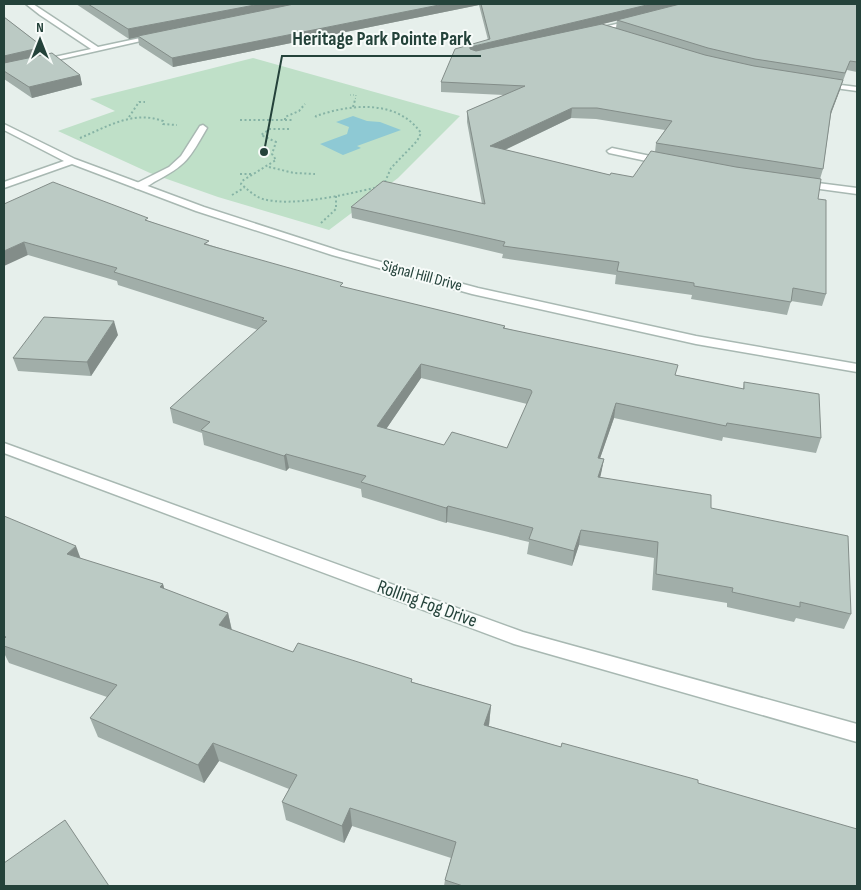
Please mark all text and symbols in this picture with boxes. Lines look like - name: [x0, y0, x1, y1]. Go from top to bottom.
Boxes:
- north arrow: [15, 15, 65, 65]
- text: N: [36, 19, 44, 36]
- callout: Heritage Park Pointe Park: [282, 21, 481, 56]
- text: Heritage Park Pointe Park: [292, 27, 472, 51]
- street label: Signal Hill Drive: [380, 256, 464, 296]
- street label: Rolling Fog Drive: [374, 575, 480, 633]

